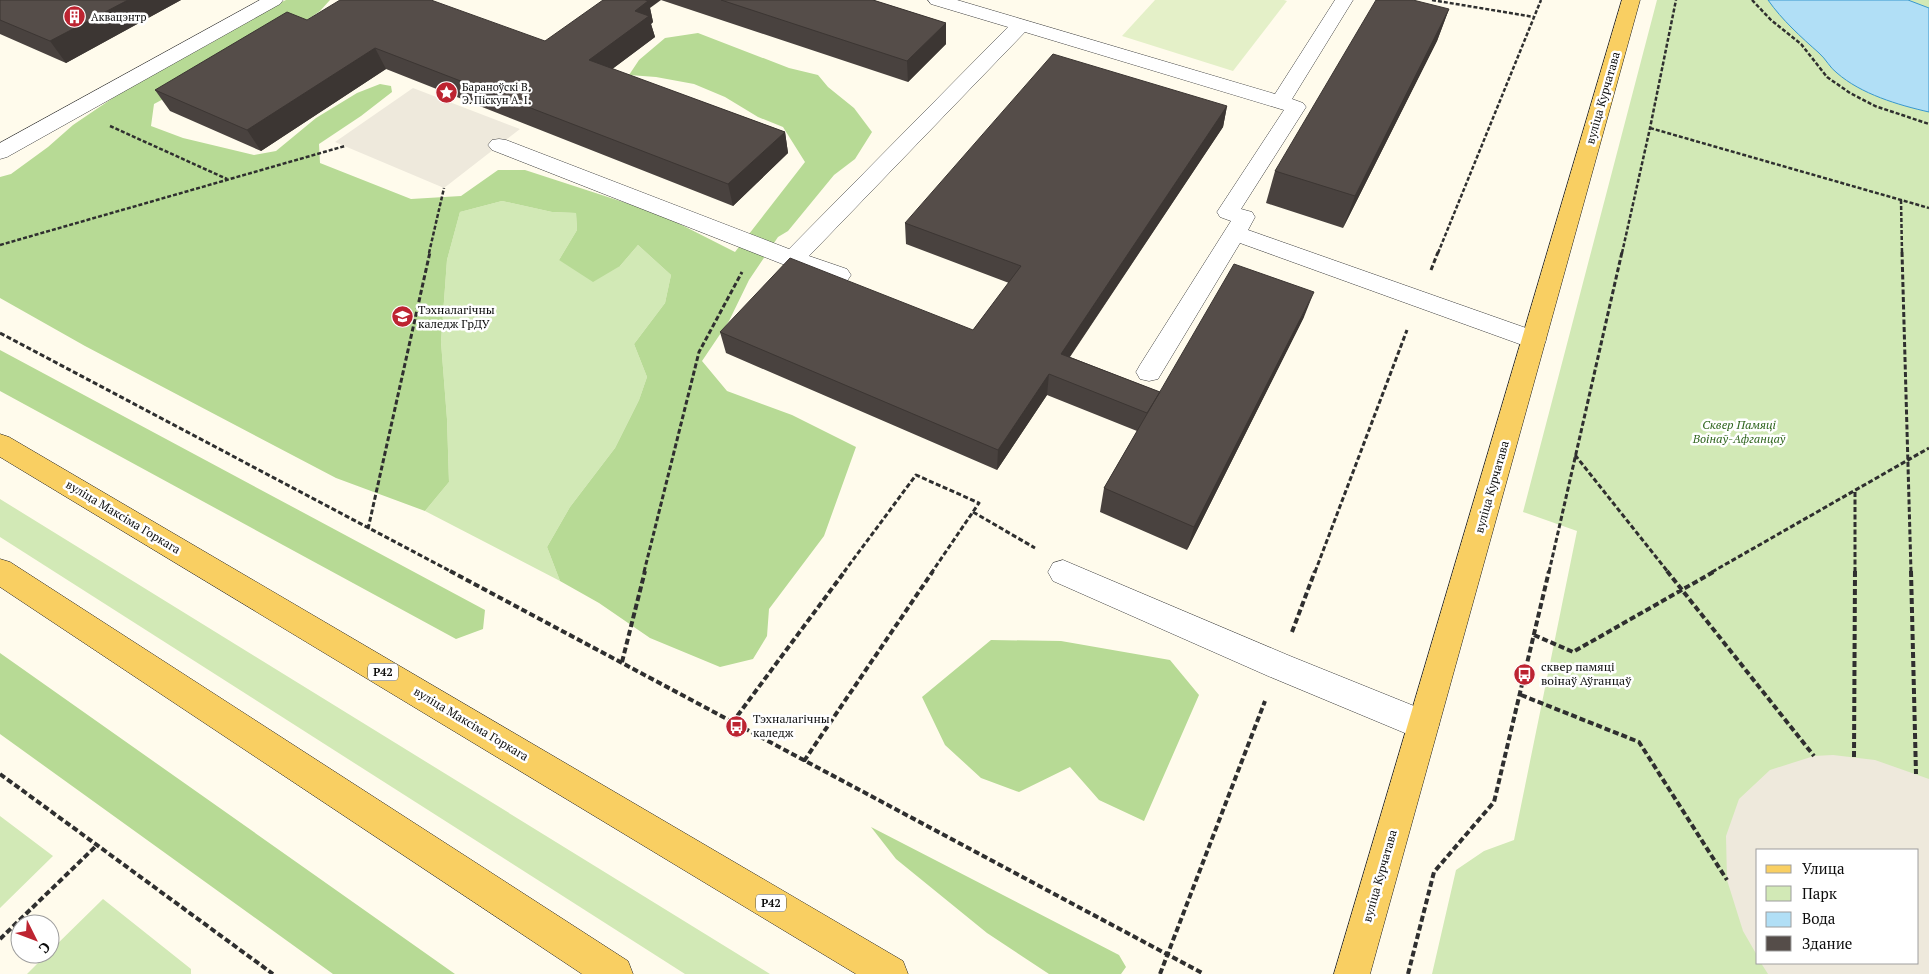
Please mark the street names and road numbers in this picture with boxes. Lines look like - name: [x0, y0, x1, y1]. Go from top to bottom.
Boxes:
- street label: вуліца Курчатава: [1582, 50, 1623, 146]
- street label: вуліца Курчатава: [1471, 439, 1512, 535]
- street label: вуліца Максіма Горкага: [63, 476, 183, 557]
- road number: Р42: [368, 664, 398, 680]
- street label: вуліца Максіма Горкага: [411, 683, 531, 764]
- street label: вуліца Курчатава: [1359, 828, 1400, 924]
- road number: Р42: [756, 894, 786, 911]

